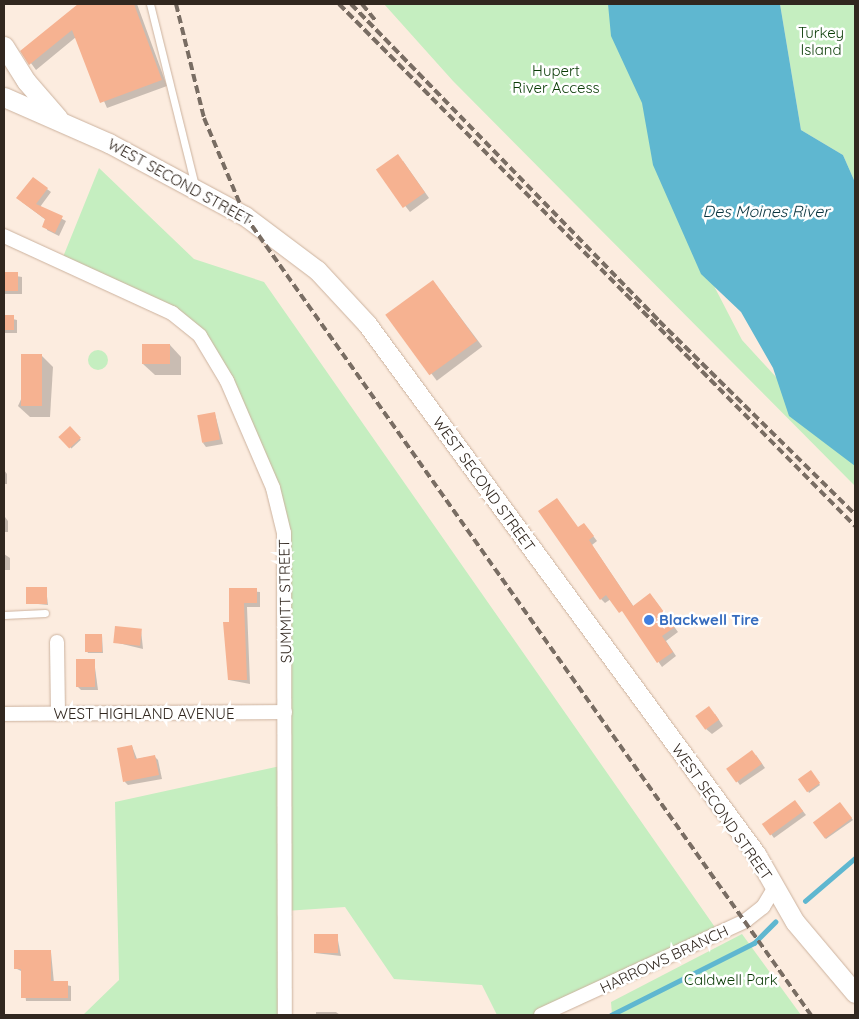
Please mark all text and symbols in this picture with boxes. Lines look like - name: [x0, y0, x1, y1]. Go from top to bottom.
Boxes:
- park label: Turkey Island: [798, 23, 844, 58]
- park label: Hupert River Access: [512, 61, 600, 96]
- street label: WEST SECOND STREET: [105, 135, 255, 229]
- water label: Des Moines River: [703, 201, 829, 221]
- street label: WEST SECOND STREET: [429, 413, 539, 555]
- street label: SUMMITT STREET: [275, 539, 295, 663]
- place label: Blackwell Tire: [659, 611, 759, 629]
- marker: Blackwell Tire: [643, 614, 655, 626]
- street label: WEST HIGHLAND AVENUE: [54, 705, 234, 723]
- street label: WEST SECOND STREET: [668, 740, 776, 884]
- street label: HARROWS BRANCH: [597, 921, 731, 997]
- park label: Caldwell Park: [684, 971, 778, 989]

